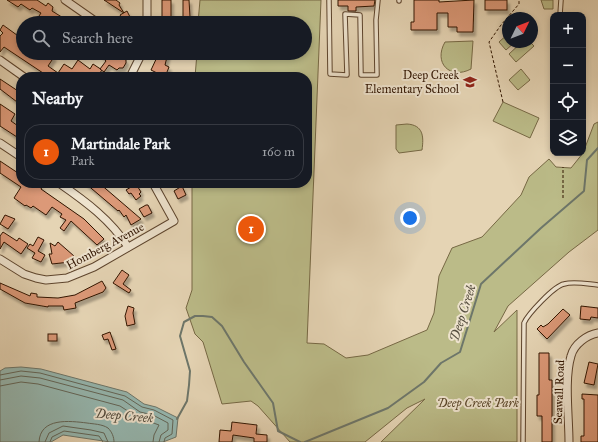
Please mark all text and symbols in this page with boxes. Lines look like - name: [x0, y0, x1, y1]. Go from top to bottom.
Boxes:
- north arrow: [502, 12, 538, 48]
- map controls: [550, 12, 586, 156]
- button: +: [550, 12, 586, 48]
- search box: [16, 16, 312, 60]
- icon: search: [30, 27, 52, 49]
- text: Search here: [62, 29, 133, 47]
- button: −: [550, 48, 586, 84]
- place label: Deep Creek Elementary School: [365, 68, 460, 96]
- school or university icon: Deep Creek Elementary School: [462, 74, 478, 90]
- button: locate: [550, 84, 586, 120]
- text: Nearby: [32, 88, 83, 109]
- button: layers: [550, 120, 586, 156]
- text: Martindale Park: [71, 135, 170, 153]
- text: 1: [43, 144, 49, 160]
- text: 160 m: [262, 144, 295, 160]
- text: Park: [71, 153, 95, 169]
- your location: [400, 208, 420, 228]
- pin: 1: [238, 214, 264, 244]
- street label: Homberg Avenue: [64, 220, 147, 273]
- water label: Deep Creek: [446, 282, 480, 343]
- street label: Seawall Road: [551, 360, 567, 424]
- park label: Deep Creek Park: [437, 396, 520, 411]
- water label: Deep Creek: [94, 405, 154, 427]

